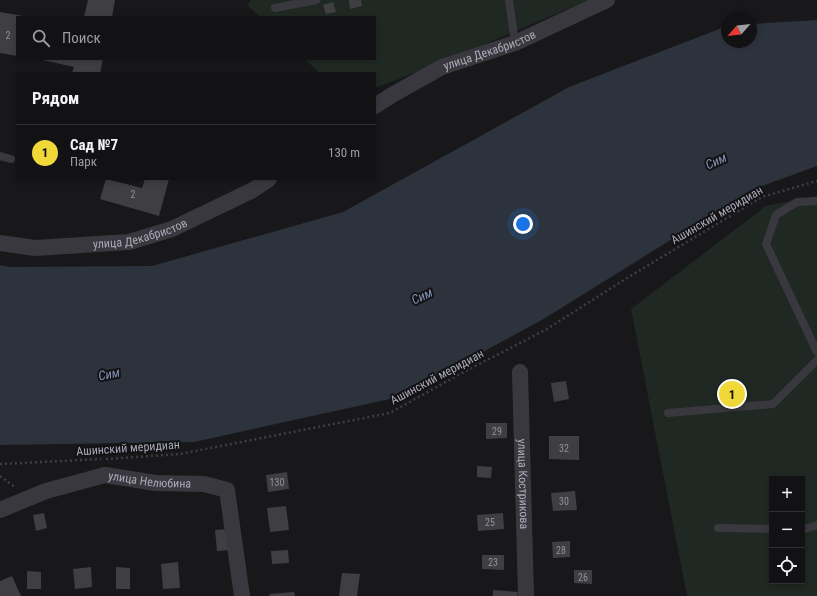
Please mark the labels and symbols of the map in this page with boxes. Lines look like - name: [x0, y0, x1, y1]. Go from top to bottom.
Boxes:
- north arrow: [721, 12, 757, 48]
- street label: улица Декабристов: [442, 27, 538, 73]
- house number: 2: [6, 30, 11, 41]
- water label: Сим: [703, 150, 729, 172]
- street label: Ашинский меридиан: [669, 183, 765, 247]
- house number: 2: [131, 189, 136, 200]
- your location: [513, 214, 533, 234]
- street label: улица Декабристов: [93, 216, 190, 251]
- water label: Сим: [409, 285, 435, 307]
- street label: Ашинский меридиан: [388, 346, 486, 408]
- water label: Сим: [97, 365, 121, 383]
- pin: 1: [719, 379, 745, 409]
- house number: 29: [492, 426, 502, 437]
- street label: Ашинский меридиан: [76, 437, 180, 459]
- street label: улица Кострикова: [515, 438, 531, 530]
- house number: 32: [559, 443, 569, 454]
- street label: улица Нелюбина: [107, 469, 191, 491]
- house number: 130: [270, 477, 284, 488]
- house number: 30: [559, 496, 569, 507]
- house number: 25: [485, 517, 495, 528]
- house number: 28: [556, 545, 566, 556]
- house number: 23: [488, 557, 498, 568]
- house number: 26: [578, 572, 588, 583]

